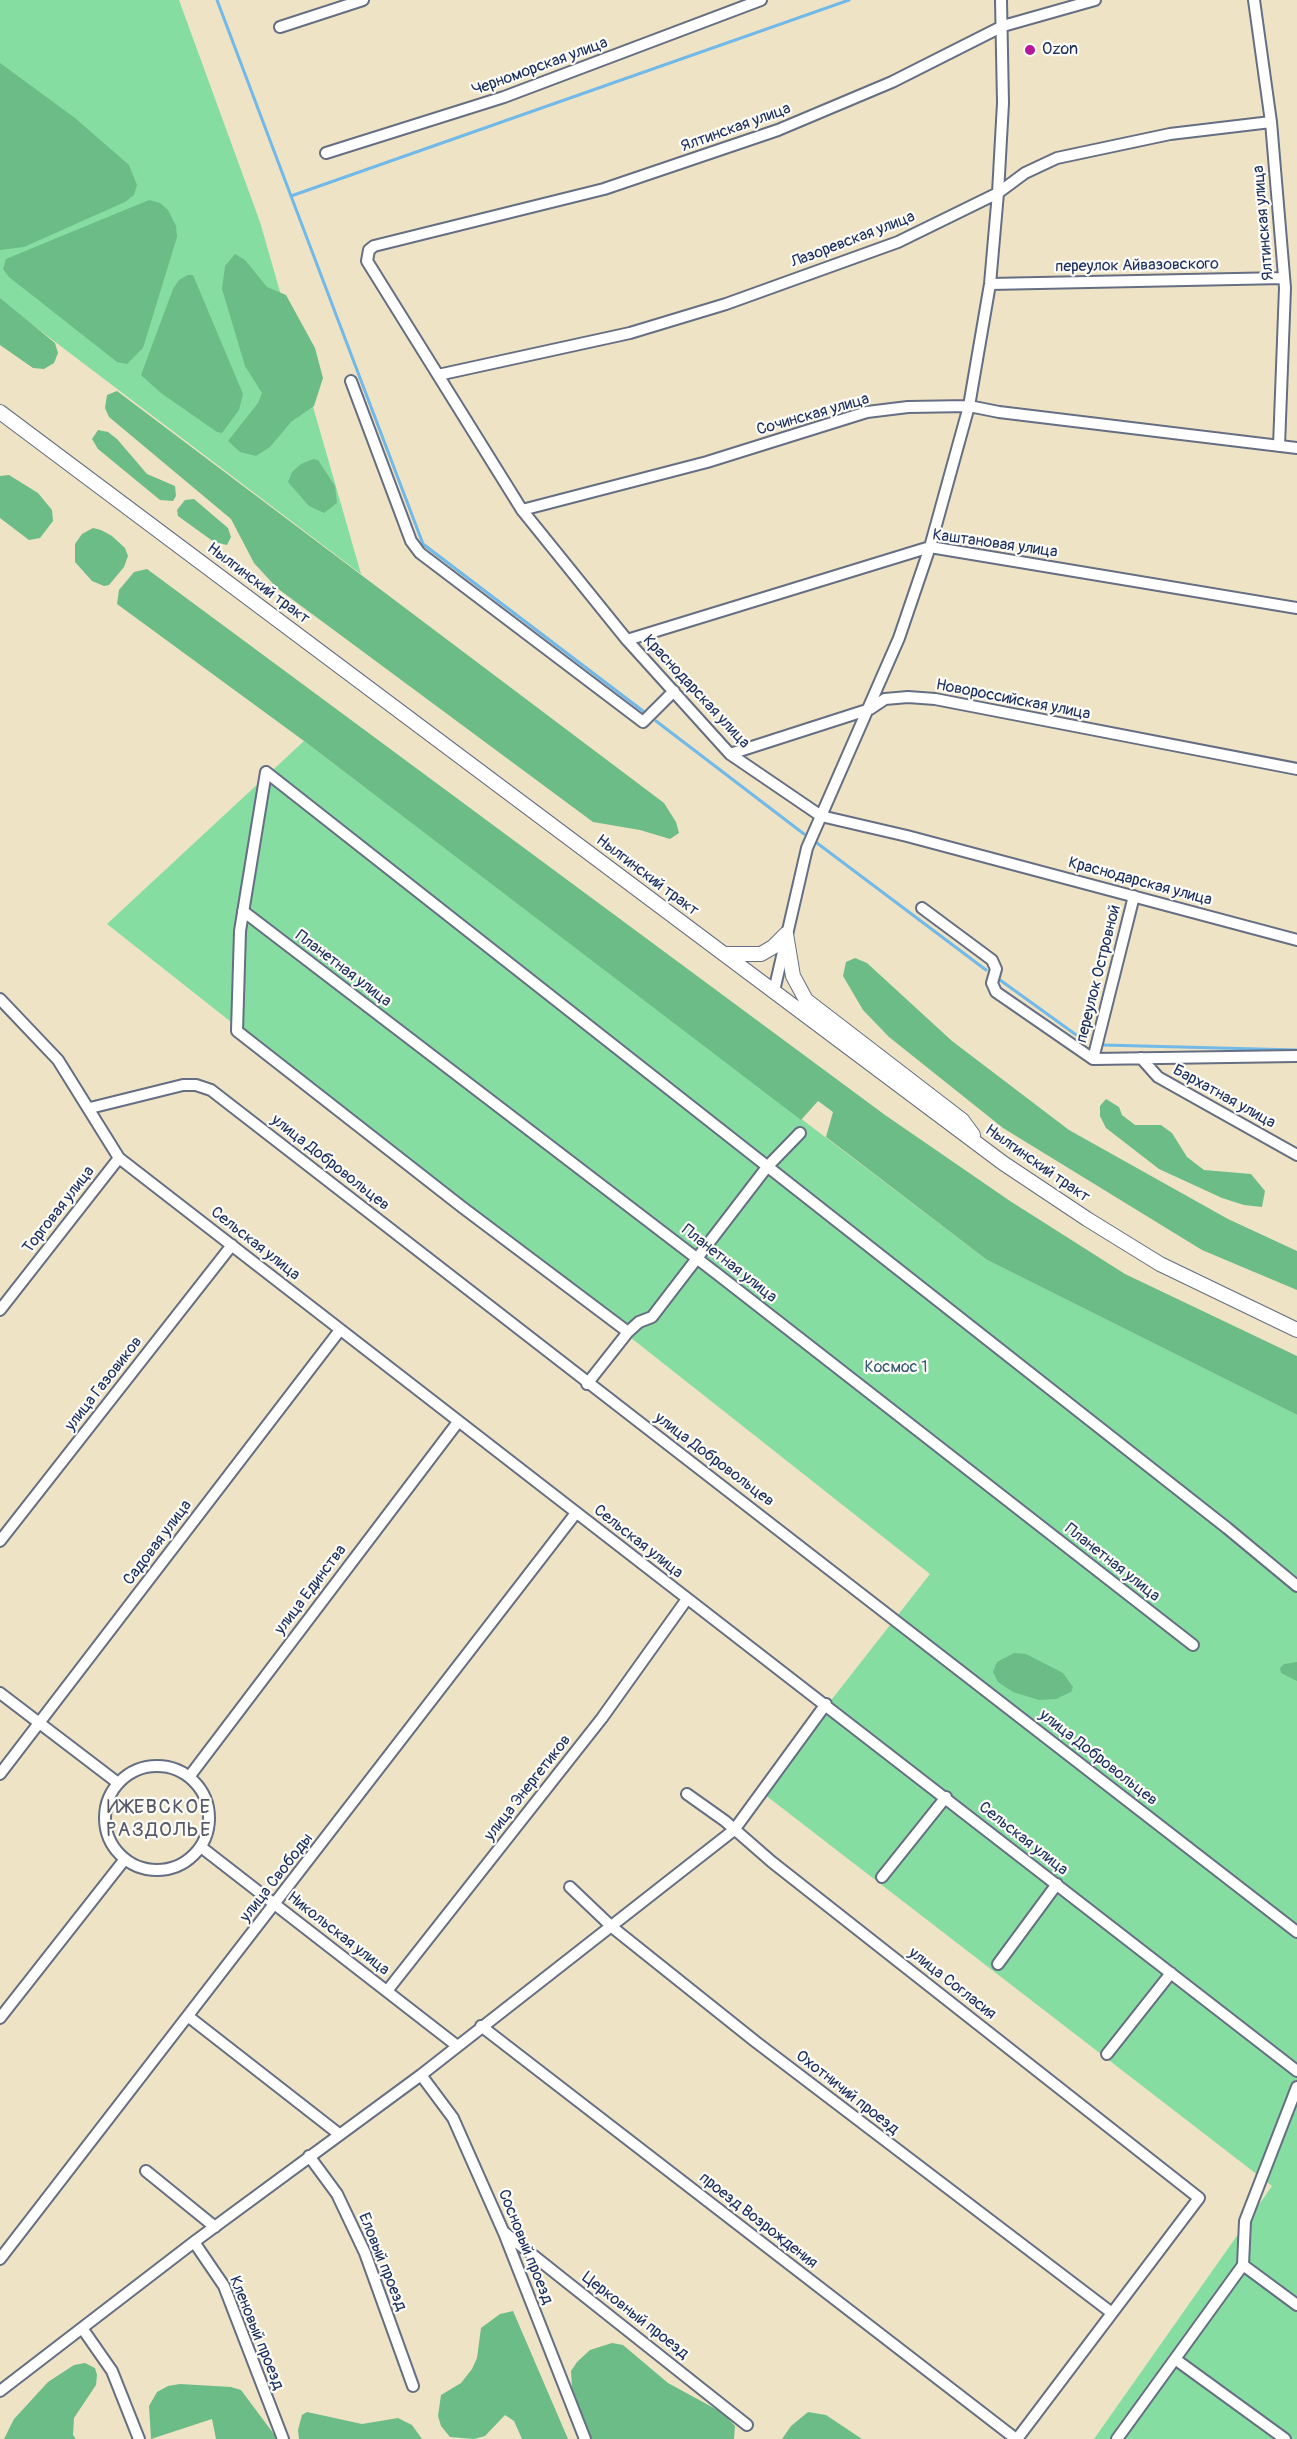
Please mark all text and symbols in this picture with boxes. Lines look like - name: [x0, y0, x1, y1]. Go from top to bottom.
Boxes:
- street label: Черноморская улица: [470, 34, 610, 100]
- place label: Ozon: [1042, 40, 1078, 60]
- marker: Ozon: [1023, 43, 1037, 57]
- street label: Ялтинская улица: [678, 99, 794, 157]
- street label: Ялтинская улица: [1249, 165, 1279, 281]
- street label: Лазоревская улица: [788, 208, 918, 272]
- street label: переулок Айвазовского: [1055, 255, 1219, 277]
- street label: Сочинская улица: [754, 390, 872, 440]
- street label: Каштановая улица: [931, 526, 1059, 562]
- street label: Нылгинский тракт: [203, 539, 313, 629]
- street label: Краснодарская улица: [638, 631, 754, 753]
- street label: Новороссийская улица: [934, 676, 1092, 724]
- street label: Нылгинский тракт: [592, 831, 702, 921]
- street label: Краснодарская улица: [1066, 854, 1214, 910]
- street label: переулок Островной: [1073, 903, 1125, 1045]
- street label: Планетная улица: [291, 927, 395, 1011]
- street label: Бархатная улица: [1169, 1061, 1279, 1133]
- street label: улица Добровольцев: [267, 1111, 393, 1215]
- street label: Нылгинский тракт: [981, 1121, 1093, 1207]
- street label: Торговая улица: [19, 1163, 99, 1257]
- street label: Сельская улица: [206, 1203, 304, 1285]
- street label: Планетная улица: [678, 1221, 780, 1307]
- street label: улица Газовиков: [61, 1333, 147, 1435]
- park label: Космос 1: [865, 1358, 927, 1378]
- street label: улица Добровольцев: [650, 1409, 778, 1511]
- street label: Садовая улица: [120, 1497, 196, 1589]
- street label: Сельская улица: [589, 1501, 687, 1583]
- street label: Планетная улица: [1061, 1520, 1163, 1606]
- street label: улица Единства: [271, 1541, 351, 1639]
- street label: улица Добровольцев: [1035, 1706, 1161, 1810]
- street label: улица Энергетиков: [481, 1731, 575, 1845]
- district label: ИЖЕВСКОЕ РАЗДОЛЬЕ: [106, 1796, 212, 1843]
- street label: Сельская улица: [974, 1798, 1072, 1880]
- street label: улица Свободы: [236, 1830, 318, 1926]
- street label: Никольская улица: [283, 1888, 393, 1980]
- street label: улица Согласия: [904, 1944, 1000, 2024]
- street label: Охотничий проезд: [792, 2047, 902, 2139]
- street label: проезд Возрождения: [695, 2169, 821, 2273]
- street label: Сосновый проезд: [493, 2187, 557, 2307]
- street label: Еловый проезд: [354, 2210, 410, 2314]
- street label: Церковный проезд: [578, 2268, 692, 2364]
- street label: Кленовый проезд: [224, 2273, 288, 2393]

